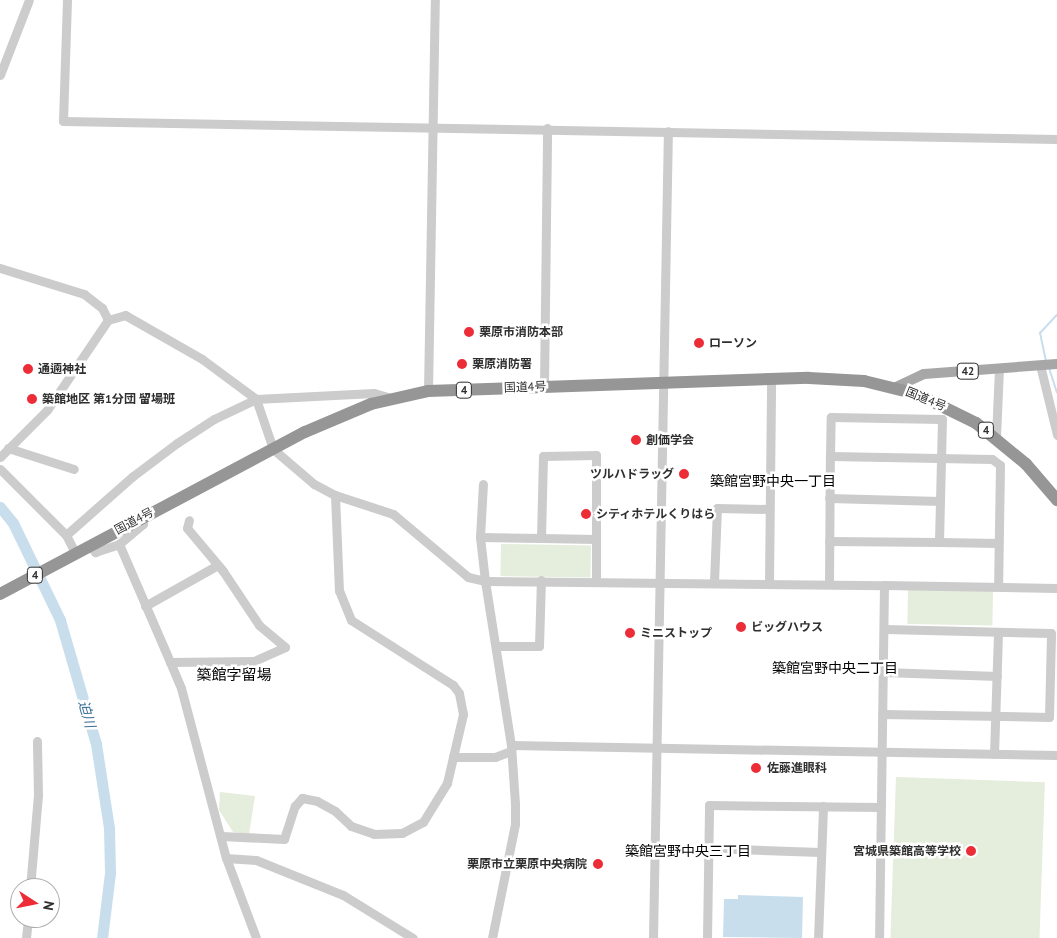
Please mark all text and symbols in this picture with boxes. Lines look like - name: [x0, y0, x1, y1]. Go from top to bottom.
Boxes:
- place label: 栗原市消防本部: [479, 325, 563, 339]
- marker: 栗原市消防本部: [463, 326, 475, 338]
- place label: ローソン: [709, 336, 757, 350]
- marker: ローソン: [693, 337, 705, 349]
- place label: 栗原消防署: [472, 357, 532, 371]
- marker: 栗原消防署: [456, 358, 468, 370]
- place label: 通遖神社: [38, 362, 86, 376]
- road number: 42: [957, 362, 979, 380]
- marker: 通遖神社: [22, 363, 34, 375]
- street label: 国道4号: [503, 379, 547, 395]
- road number: 4: [455, 382, 473, 398]
- street label: 国道4号: [904, 384, 948, 414]
- place label: 築館地区 第1分団 留場班: [42, 392, 175, 406]
- marker: 築館地区 第1分団 留場班: [26, 393, 38, 405]
- road number: 4: [977, 422, 995, 438]
- place label: 創価学会: [646, 433, 694, 447]
- marker: 創価学会: [630, 434, 642, 446]
- place label: ツルハドラッグ: [590, 467, 674, 481]
- marker: ツルハドラッグ: [678, 468, 690, 480]
- district label: 築館宮野中央一丁目: [710, 473, 836, 489]
- street label: 国道4号: [112, 505, 156, 537]
- place label: シティホテルくりはら: [596, 507, 716, 521]
- marker: シティホテルくりはら: [580, 508, 592, 520]
- road number: 4: [26, 566, 44, 584]
- place label: ビッグハウス: [751, 620, 823, 634]
- marker: ビッグハウス: [735, 621, 747, 633]
- place label: ミニストップ: [640, 626, 712, 640]
- marker: ミニストップ: [624, 627, 636, 639]
- district label: 築館宮野中央二丁目: [772, 660, 898, 676]
- district label: 築館字留場: [197, 666, 271, 684]
- water label: 迫川: [75, 698, 99, 730]
- marker: 佐藤進眼科: [749, 761, 763, 775]
- place label: 佐藤進眼科: [767, 761, 827, 775]
- district label: 築館宮野中央三丁目: [625, 843, 751, 859]
- place label: 宮城県築館高等学校: [853, 844, 961, 858]
- marker: 宮城県築館高等学校: [965, 845, 977, 857]
- place label: 栗原市立栗原中央病院: [467, 857, 587, 871]
- marker: 栗原市立栗原中央病院: [591, 857, 605, 871]
- north arrow: [10, 878, 60, 928]
- text: N: [39, 899, 58, 912]

